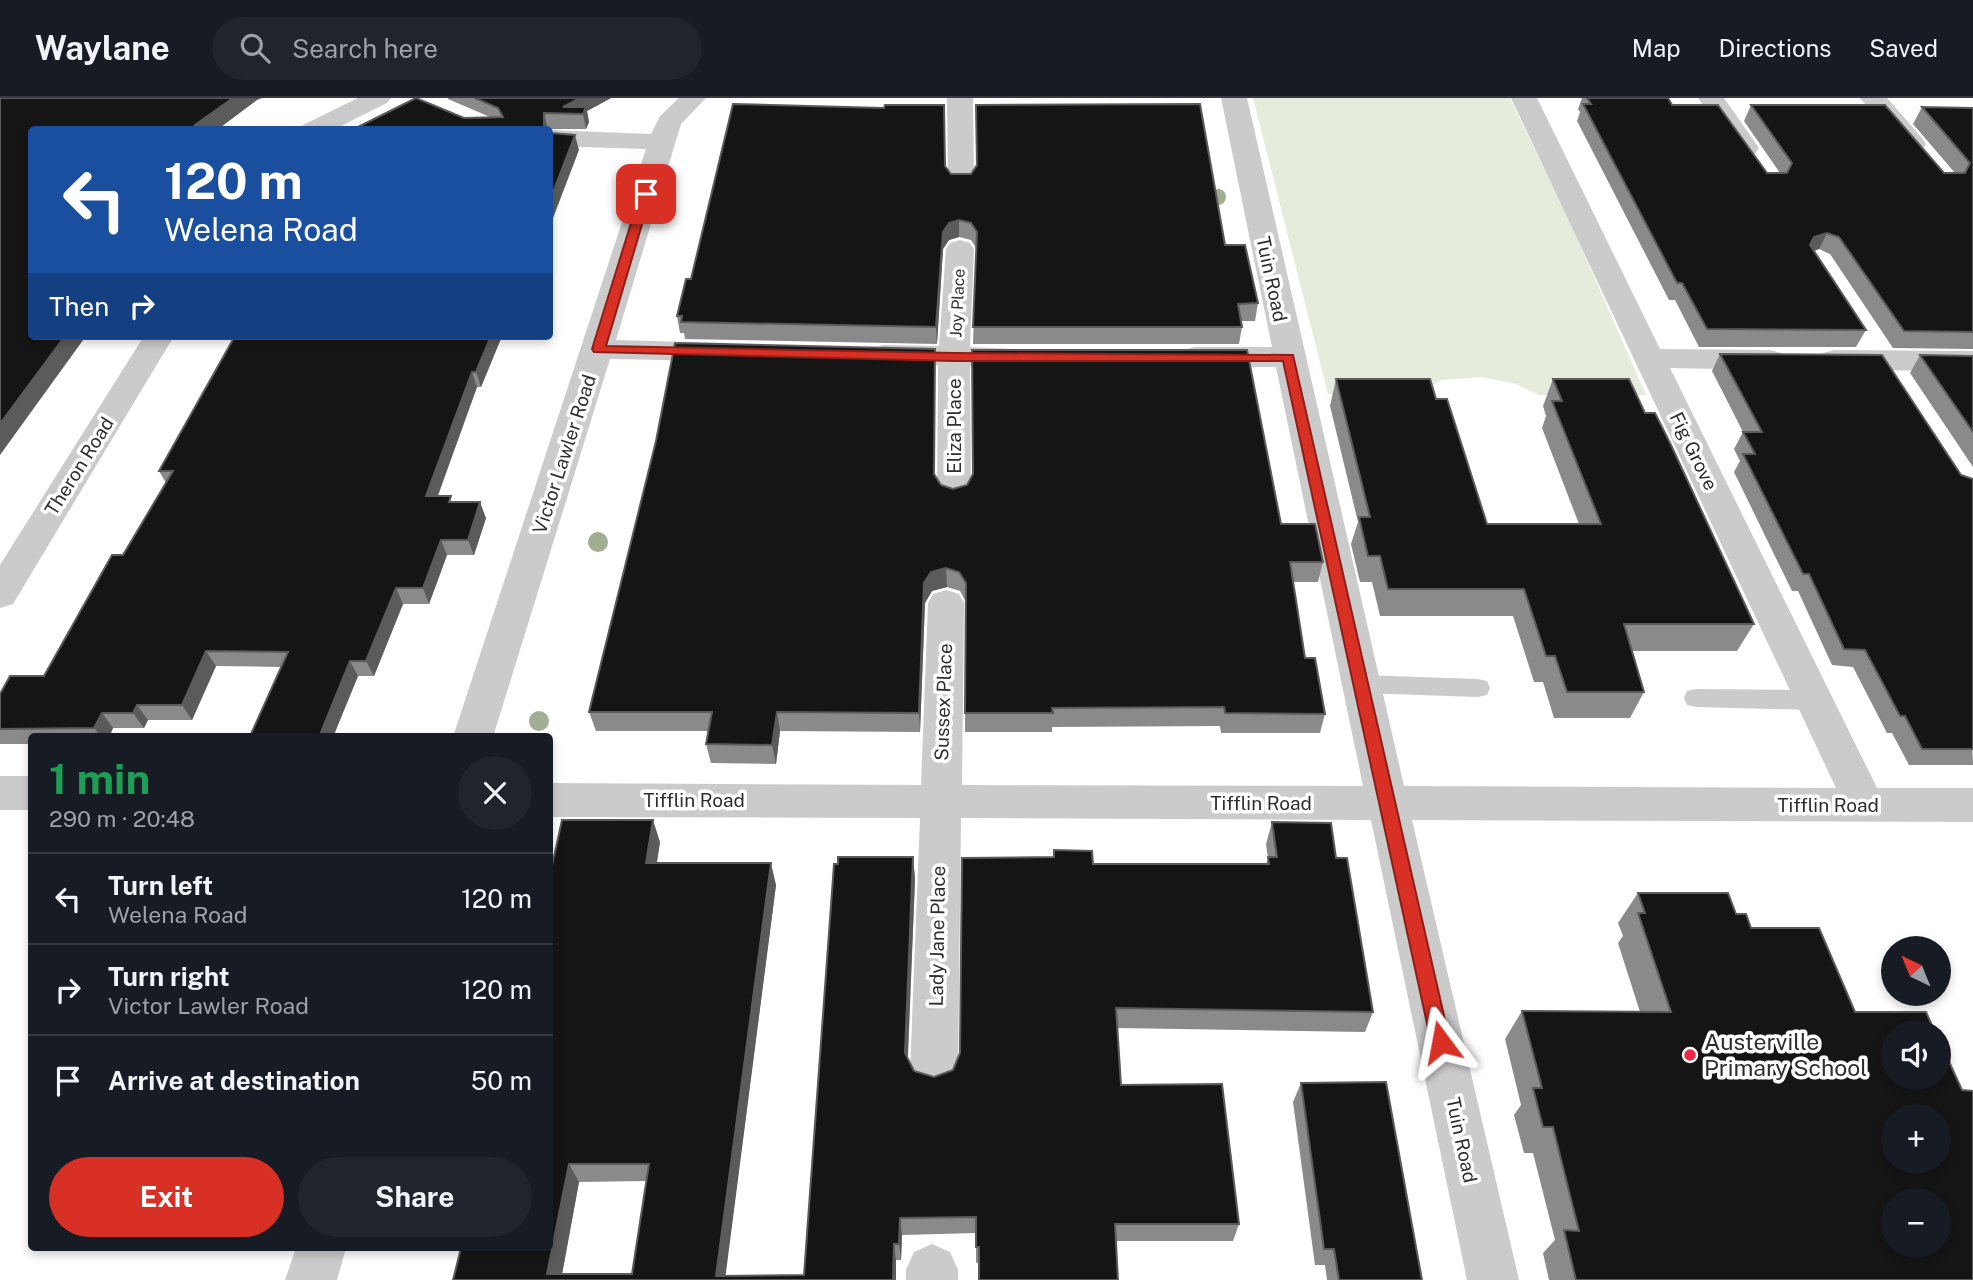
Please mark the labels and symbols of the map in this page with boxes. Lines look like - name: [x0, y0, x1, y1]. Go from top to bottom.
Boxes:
- pin: [616, 164, 676, 224]
- street label: Tuin Road: [1252, 234, 1292, 324]
- street label: Joy Place: [946, 268, 969, 338]
- street label: Victor Lawler Road: [528, 372, 600, 536]
- street label: Eliza Place: [943, 378, 965, 474]
- street label: Fig Grove: [1666, 408, 1722, 494]
- street label: Theron Road: [40, 413, 118, 519]
- street label: Sussex Place: [930, 643, 956, 761]
- street label: Tifflin Road: [643, 789, 745, 811]
- street label: Tifflin Road: [1210, 792, 1312, 814]
- street label: Tifflin Road: [1777, 794, 1879, 816]
- street label: Lady Jane Place: [925, 866, 949, 1006]
- north arrow: [1881, 936, 1951, 1006]
- position arrow: [1404, 1005, 1478, 1079]
- place label: Austerville Primary School: [1704, 1028, 1867, 1081]
- marker: Austerville Primary School: [1682, 1047, 1698, 1063]
- street label: Tuin Road: [1442, 1095, 1482, 1185]

